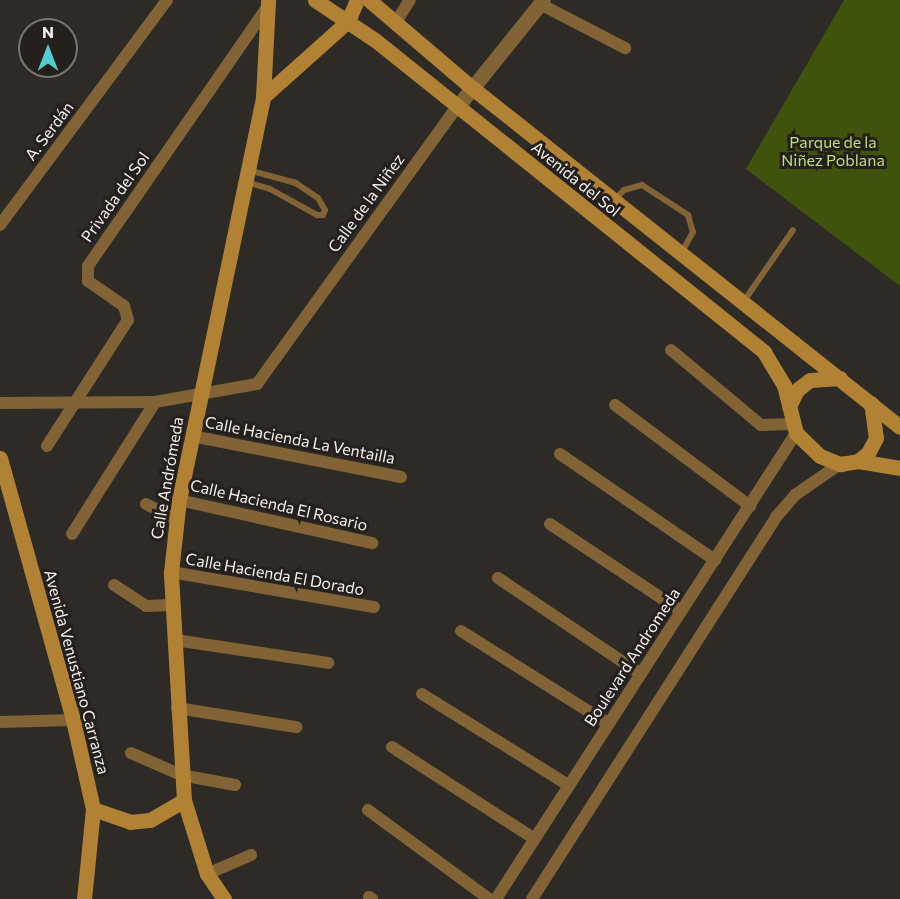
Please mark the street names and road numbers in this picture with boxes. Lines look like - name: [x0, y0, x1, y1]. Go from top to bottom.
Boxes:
- street label: A. Serdán: [21, 98, 77, 164]
- street label: Avenida del Sol: [528, 137, 624, 221]
- street label: Privada del Sol: [77, 148, 153, 246]
- street label: Calle de la Niñez: [324, 150, 408, 256]
- street label: Calle Hacienda La Ventailla: [203, 412, 397, 468]
- street label: Calle Andrómeda: [147, 415, 187, 541]
- street label: Calle Hacienda El Rosario: [188, 475, 370, 535]
- street label: Calle Hacienda El Dorado: [184, 549, 366, 599]
- street label: Avenida Venustiano Carranza: [40, 568, 114, 776]
- street label: Boulevard Andromeda: [580, 584, 684, 730]

